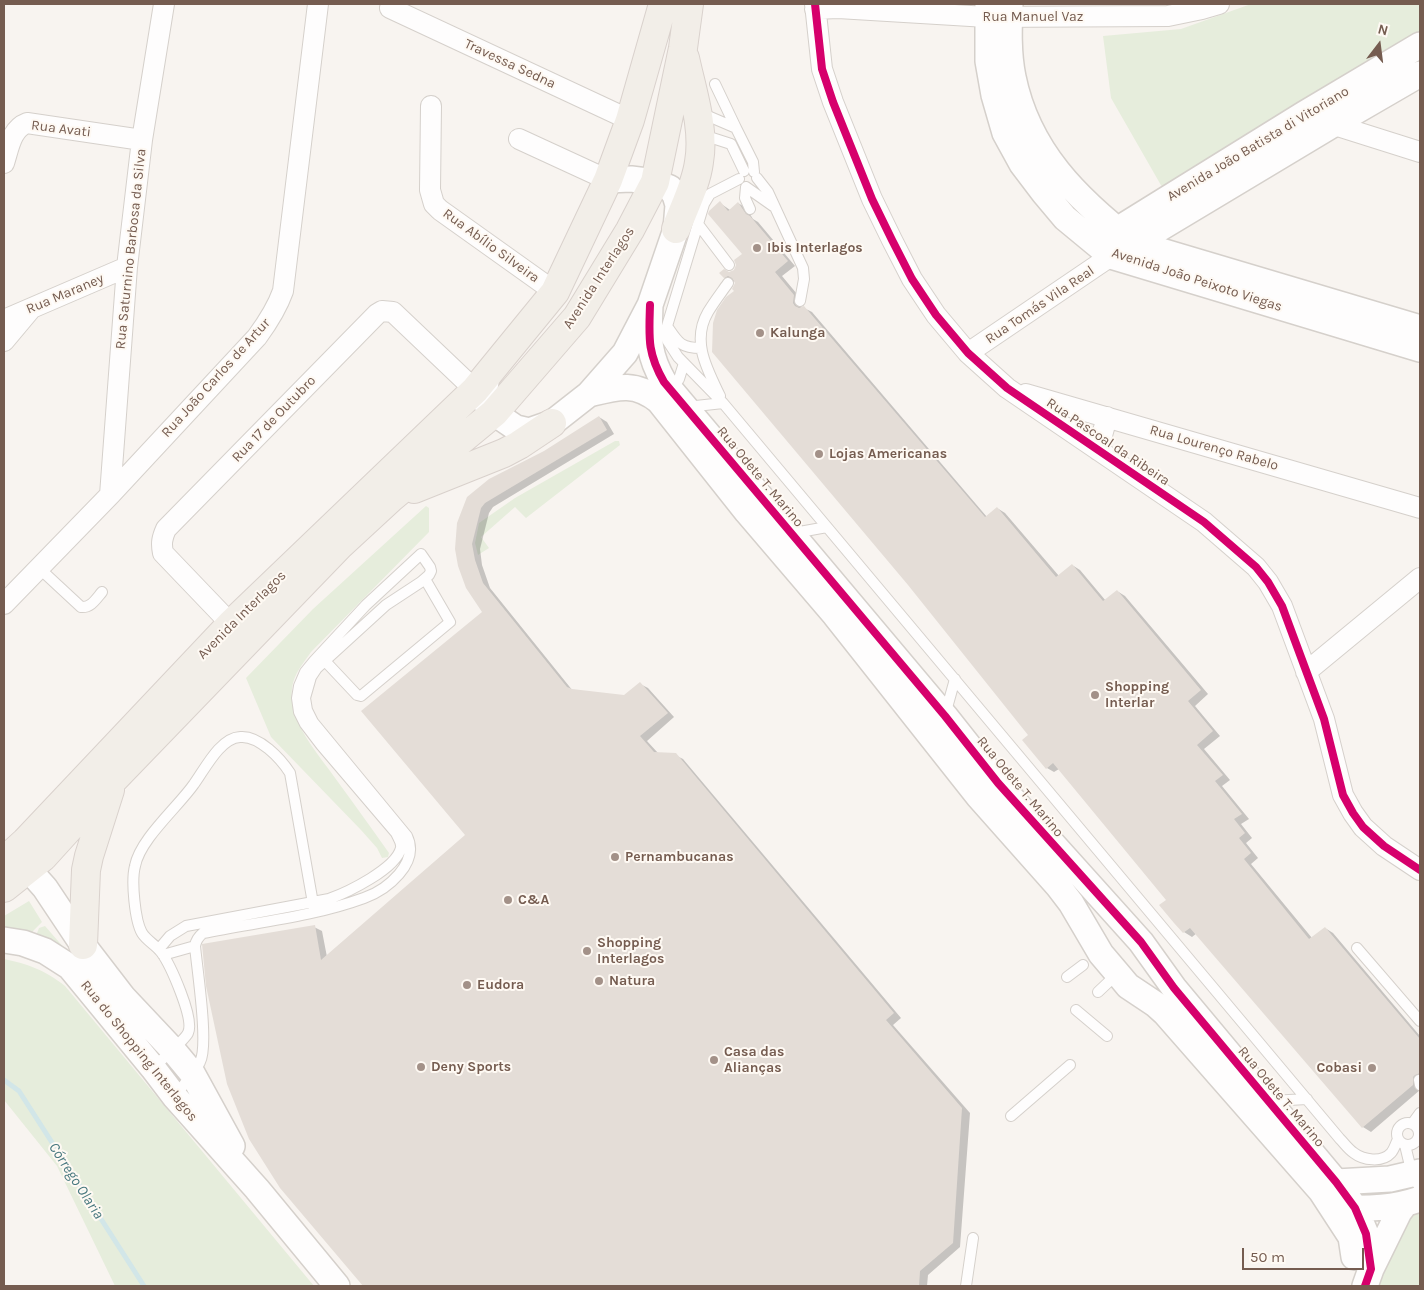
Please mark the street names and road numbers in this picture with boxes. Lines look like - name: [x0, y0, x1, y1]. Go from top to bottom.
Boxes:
- street label: Rua Manuel Vaz: [983, 9, 1083, 25]
- street label: Travessa Sedna: [462, 36, 558, 92]
- street label: Avenida João Batista di Vitoriano: [1164, 83, 1352, 205]
- street label: Rua Avati: [30, 117, 92, 141]
- street label: Rua Saturnino Barbosa da Silva: [112, 148, 150, 350]
- street label: Rua Abílio Silveira: [439, 205, 543, 287]
- street label: Avenida Interlagos: [560, 224, 638, 332]
- street label: Avenida João Peixoto Viegas: [1110, 244, 1284, 316]
- street label: Rua Tomás Vila Real: [982, 262, 1098, 348]
- street label: Rua Maraney: [24, 270, 106, 318]
- street label: Rua João Carlos de Artur: [158, 315, 274, 441]
- street label: Rua 17 de Outubro: [228, 372, 320, 466]
- street label: Rua Pascoal da Ribeira: [1043, 394, 1173, 490]
- street label: Rua Lourenço Rabelo: [1148, 422, 1280, 474]
- street label: Rua Odete T. Marino: [713, 423, 807, 531]
- street label: Avenida Interlagos: [194, 567, 290, 663]
- street label: Rua Odete T. Marino: [973, 733, 1067, 841]
- street label: Rua do Shopping Interlagos: [77, 977, 201, 1125]
- street label: Rua Odete T. Marino: [1234, 1043, 1328, 1151]

